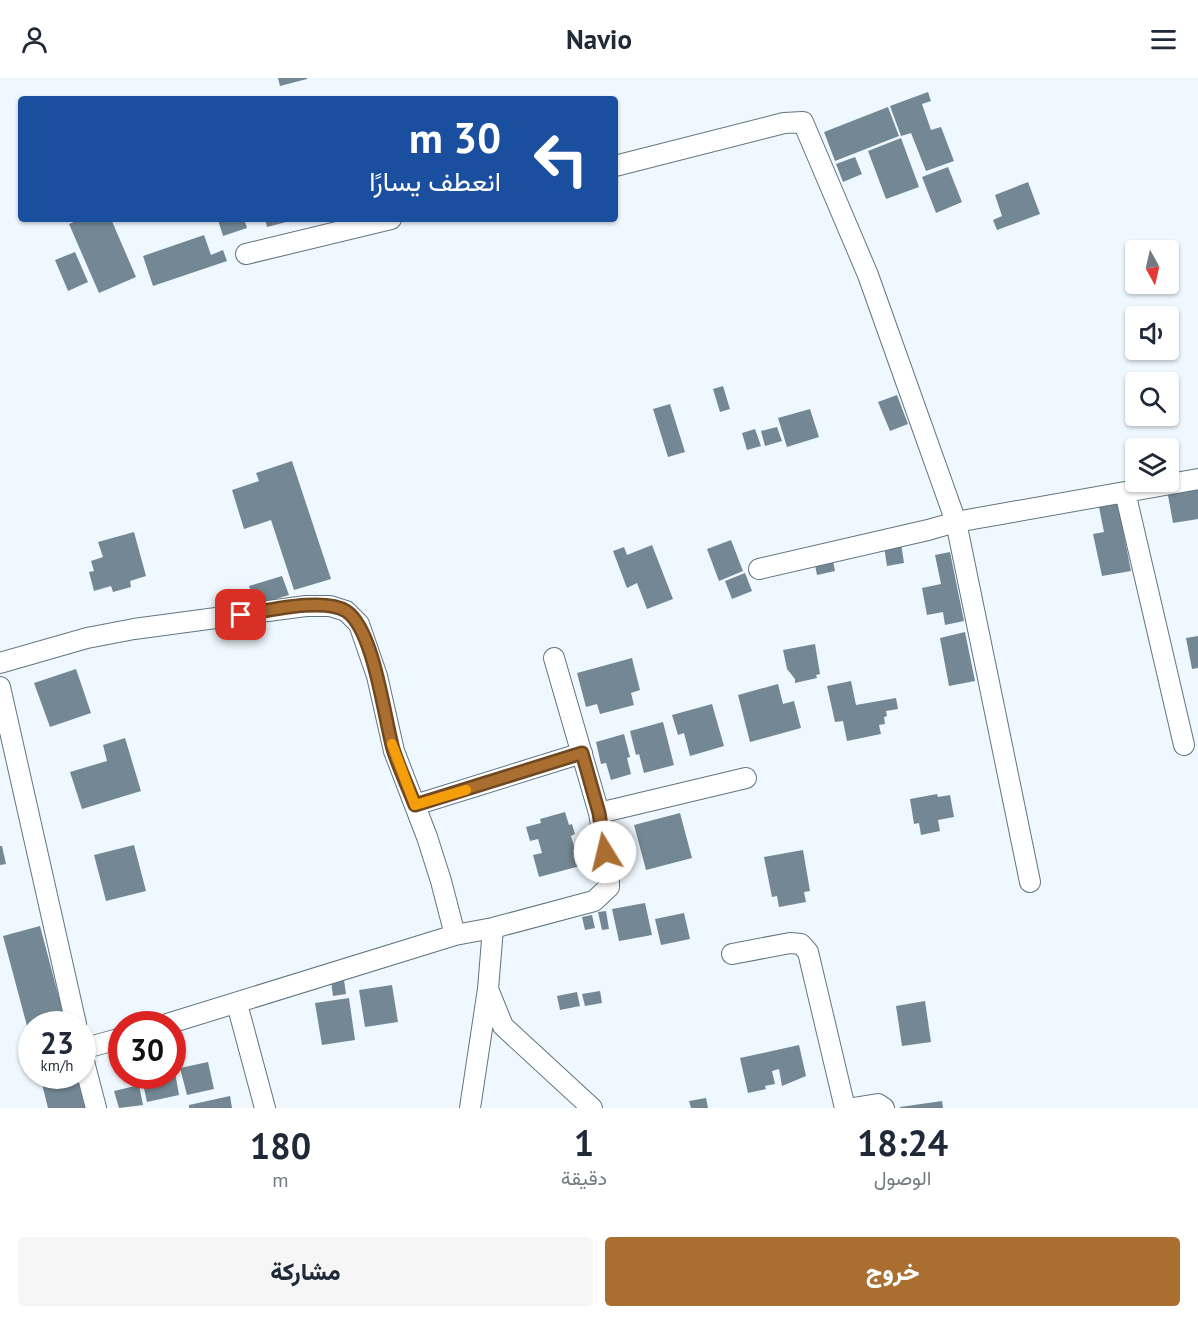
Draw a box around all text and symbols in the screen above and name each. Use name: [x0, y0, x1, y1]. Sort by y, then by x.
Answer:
text: Navio: [566, 22, 632, 56]
icon: person: [18, 23, 51, 56]
icon: menu: [1147, 23, 1180, 56]
text: 30 m: [409, 110, 501, 165]
icon: left: [522, 120, 600, 198]
text: انعطف يسارًا: [369, 164, 501, 198]
north arrow: [1125, 240, 1179, 294]
map controls: [1125, 240, 1179, 492]
button: sound: [1125, 306, 1179, 360]
button: search: [1125, 372, 1179, 426]
button: layers: [1125, 438, 1179, 492]
pin: [215, 589, 266, 640]
icon: arrive: [224, 598, 257, 631]
position arrow: [573, 820, 637, 884]
speed limit sign: 30: [108, 1011, 186, 1089]
text: 23: [40, 1023, 74, 1062]
text: km/h: [41, 1056, 73, 1075]
text: 1: [574, 1119, 594, 1166]
text: 18:24: [857, 1119, 948, 1166]
text: 180: [250, 1122, 311, 1169]
text: دقيقة: [561, 1165, 607, 1191]
text: الوصول: [874, 1165, 931, 1191]
text: m: [272, 1167, 289, 1193]
button: مشاركة: [18, 1237, 593, 1306]
button: خروج: [605, 1237, 1180, 1306]

